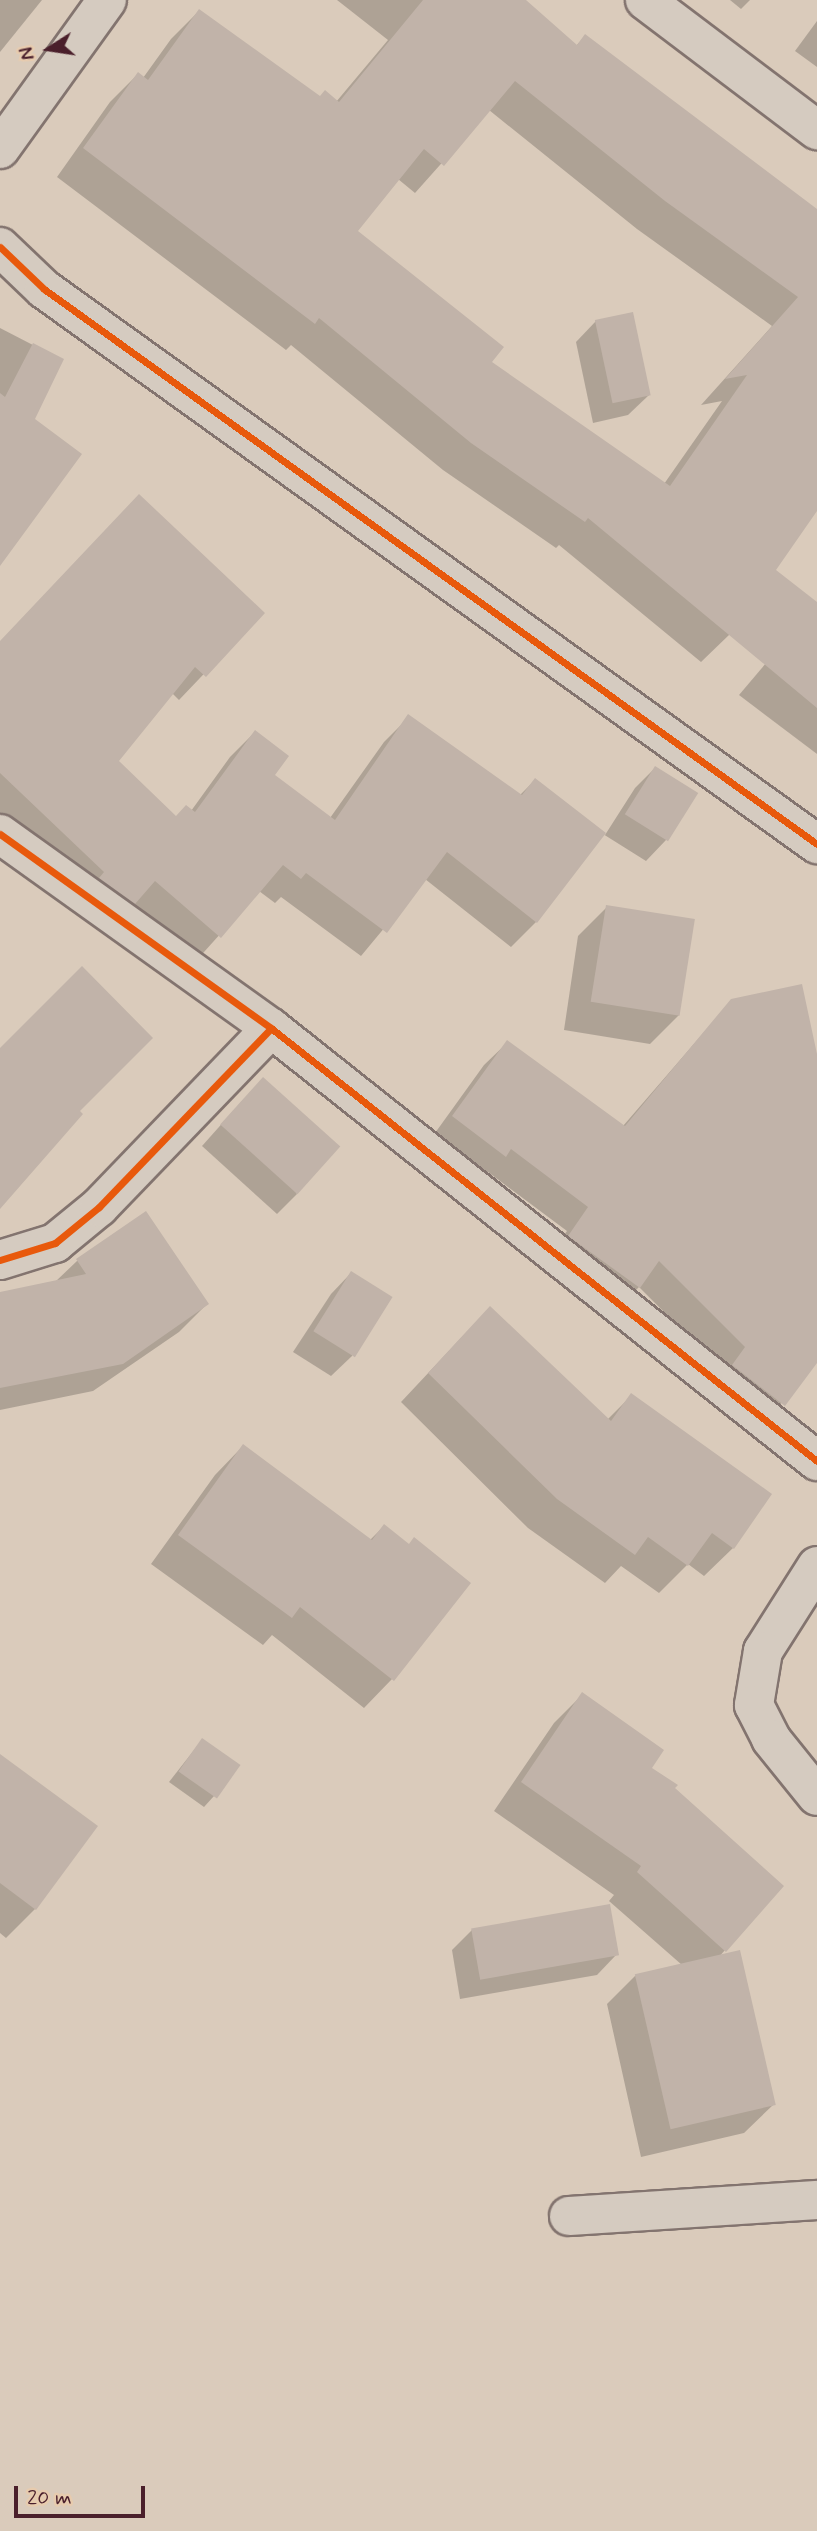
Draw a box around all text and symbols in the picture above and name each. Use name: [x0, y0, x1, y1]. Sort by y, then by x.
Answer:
north arrow: [14, 14, 84, 84]
text: N: [14, 45, 42, 62]
scale bar: [18, 2472, 149, 2516]
text: 20 m: [27, 2484, 72, 2512]

